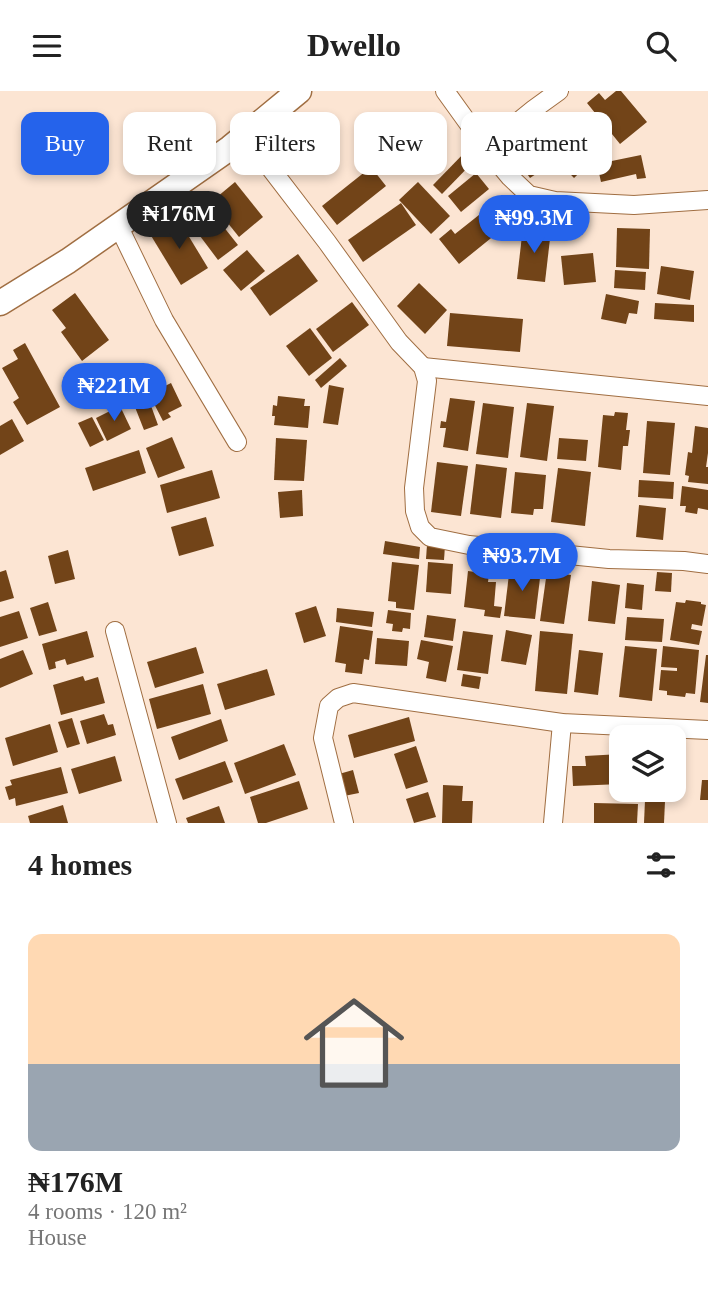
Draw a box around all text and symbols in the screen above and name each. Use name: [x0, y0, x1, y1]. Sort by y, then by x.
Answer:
icon: menu: [28, 27, 66, 65]
text: Dwello: [307, 27, 401, 63]
icon: search: [642, 27, 680, 65]
chip: Buy: [21, 112, 109, 175]
chip: Rent: [123, 112, 216, 175]
chip: Filters: [230, 112, 340, 175]
chip: New: [354, 112, 447, 175]
chip: Apartment: [461, 112, 612, 175]
pin: ₦176M: [130, 191, 228, 251]
pin: ₦99.3M: [477, 195, 591, 255]
text: ₦176M: [143, 201, 215, 226]
text: ₦99.3M: [495, 205, 573, 230]
pin: ₦221M: [65, 363, 163, 423]
text: ₦221M: [78, 373, 150, 398]
pin: ₦93.7M: [465, 533, 579, 593]
text: ₦93.7M: [483, 543, 561, 568]
map controls: [609, 725, 686, 802]
button: layers: [609, 725, 686, 802]
icon: filters: [642, 846, 680, 884]
text: 4 homes: [28, 848, 132, 881]
icon: home: [291, 980, 417, 1106]
text: ₦176M: [28, 1165, 123, 1198]
text: 4 rooms · 120 m²: [28, 1199, 187, 1224]
text: House: [28, 1225, 87, 1250]

